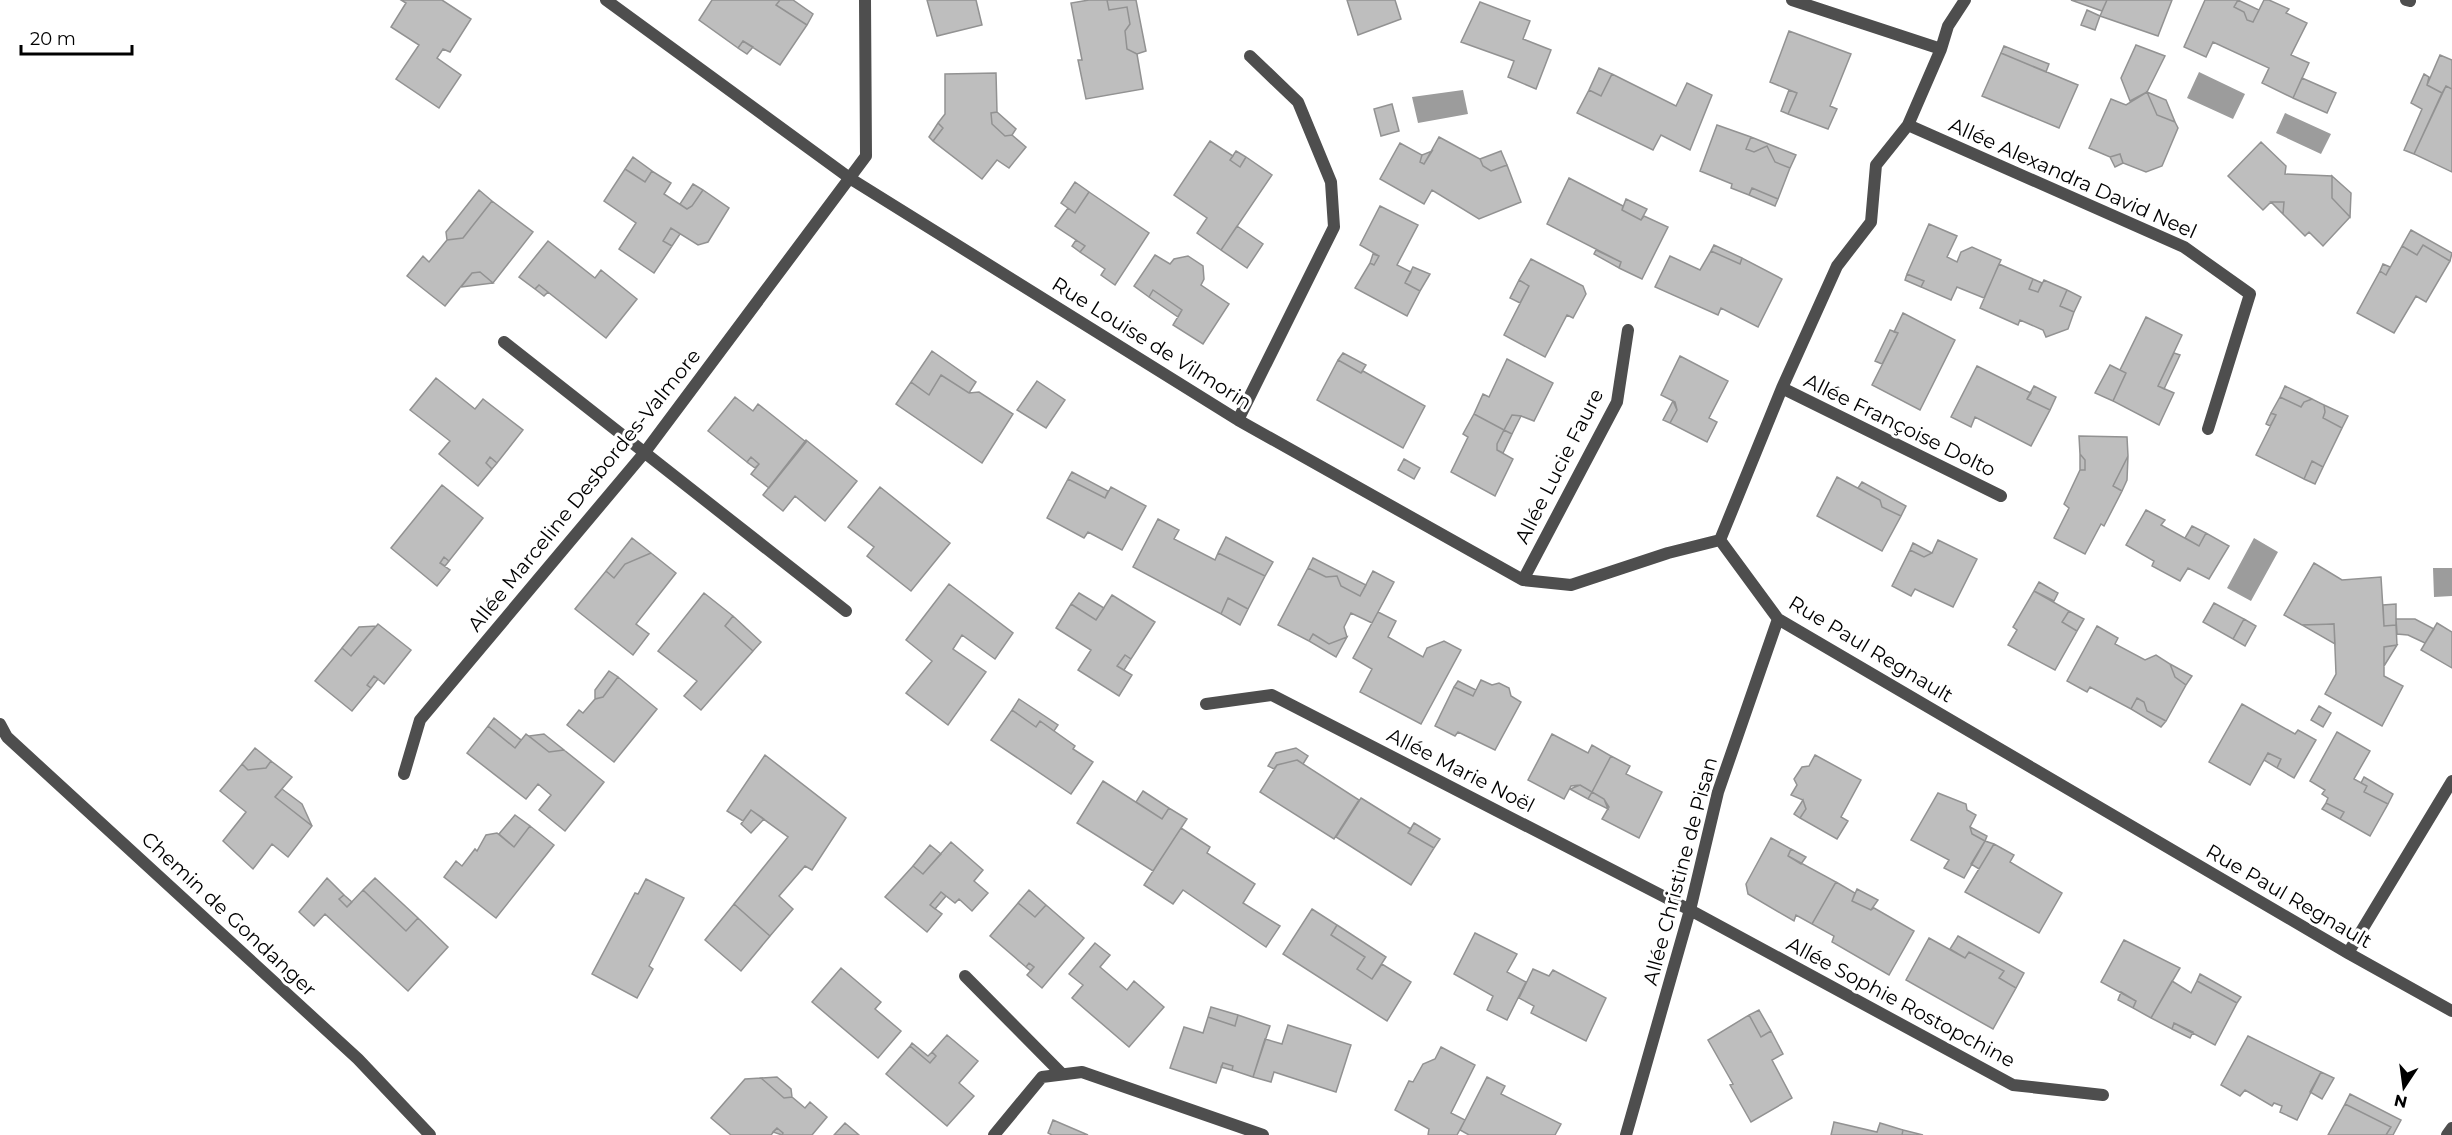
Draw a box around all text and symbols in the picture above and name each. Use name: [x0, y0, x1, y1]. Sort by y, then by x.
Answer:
scale bar: [21, 18, 132, 56]
text: 20 m: [30, 28, 76, 50]
street label: Allée Alexandra David Neel: [1945, 112, 2201, 244]
street label: Rue Louise de Vilmorin: [1048, 272, 1256, 414]
street label: Allée Marceline Desbordes-Valmore: [463, 344, 705, 636]
street label: Allée Françoise Dolto: [1800, 368, 2000, 482]
street label: Allée Lucie Faure: [1510, 385, 1608, 547]
street label: Rue Paul Regnault: [1784, 590, 1958, 708]
street label: Allée Marie Noël: [1383, 722, 1539, 818]
street label: Allée Christine de Pisan: [1638, 754, 1722, 988]
street label: Chemin de Gondanger: [137, 827, 321, 1001]
street label: Rue Paul Regnault: [2202, 839, 2376, 953]
street label: Allée Sophie Rostopchine: [1783, 931, 2019, 1073]
north arrow: [2374, 1057, 2434, 1117]
text: N: [2392, 1090, 2409, 1112]

